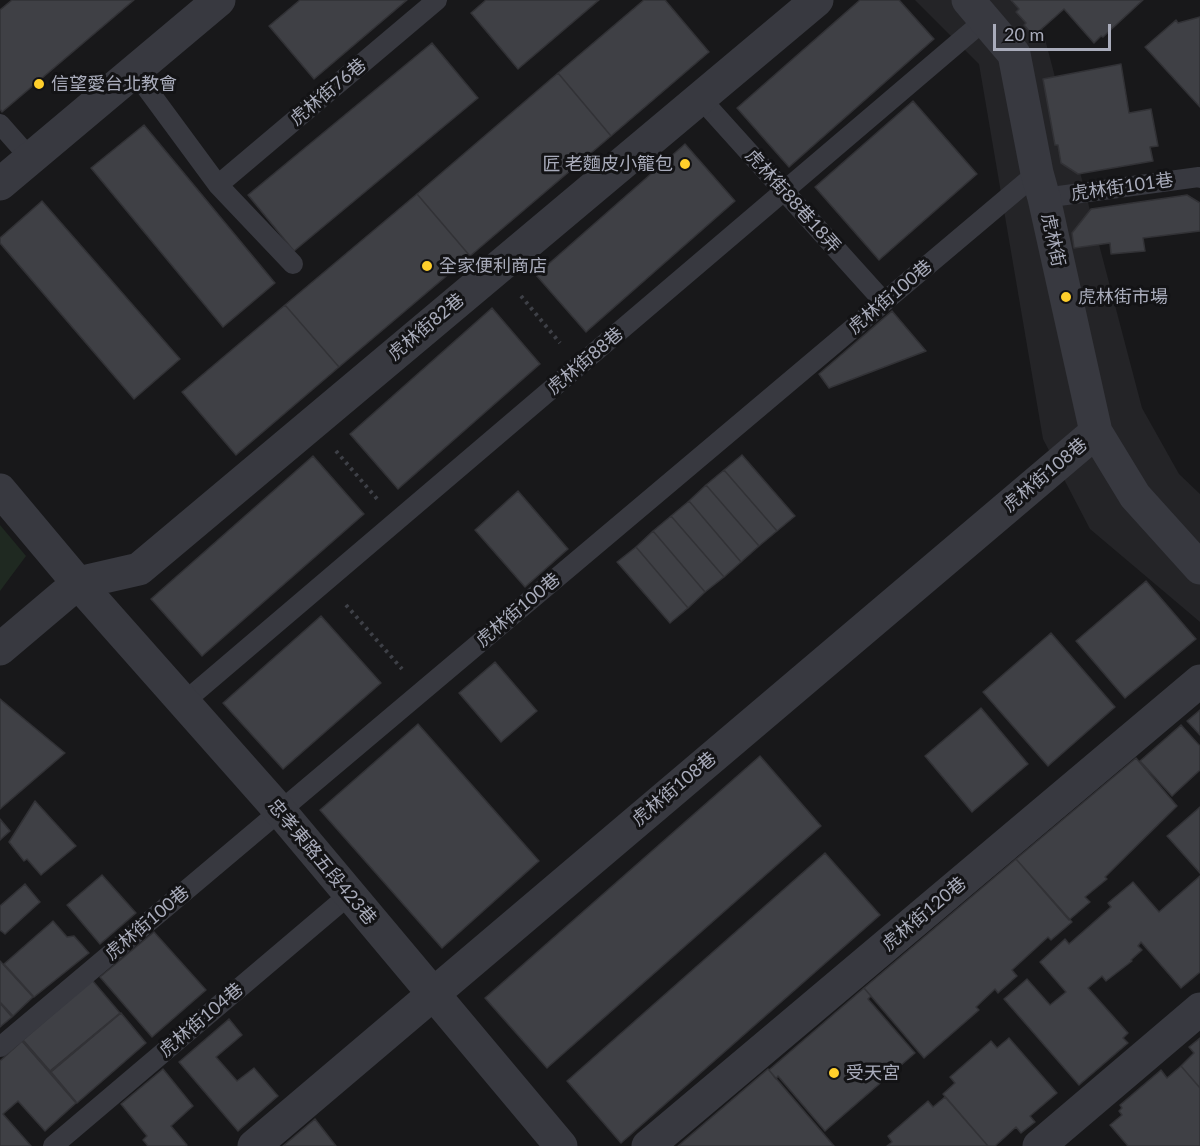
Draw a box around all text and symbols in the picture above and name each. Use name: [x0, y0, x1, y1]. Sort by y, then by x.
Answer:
scale bar: [996, 12, 1114, 50]
text: 20 m: [1004, 23, 1044, 45]
street label: 虎林街76巷: [285, 54, 371, 130]
place label: 信望愛台北教會: [51, 73, 177, 95]
marker: 信望愛台北教會: [32, 77, 46, 91]
street label: 虎林街88巷18弄: [741, 145, 845, 257]
place label: 匠 老麵皮小籠包: [542, 153, 673, 175]
marker: 匠 老麵皮小籠包: [678, 157, 692, 171]
street label: 虎林街101巷: [1069, 169, 1175, 205]
street label: 虎林街: [1037, 211, 1069, 269]
place label: 全家便利商店: [439, 255, 547, 277]
street label: 虎林街100巷: [843, 256, 937, 338]
marker: 全家便利商店: [420, 259, 434, 273]
place label: 虎林街市場: [1078, 286, 1168, 308]
street label: 虎林街82巷: [383, 289, 469, 365]
marker: 虎林街市場: [1059, 290, 1073, 304]
street label: 虎林街88巷: [542, 323, 628, 399]
street label: 虎林街108巷: [998, 434, 1092, 516]
street label: 虎林街100巷: [471, 569, 565, 651]
street label: 虎林街108巷: [627, 748, 721, 830]
street label: 忠孝東路五段423巷: [263, 795, 381, 929]
street label: 虎林街120巷: [877, 873, 971, 955]
street label: 虎林街100巷: [100, 882, 194, 964]
street label: 虎林街104巷: [154, 979, 248, 1061]
place label: 受天宮: [846, 1062, 900, 1084]
marker: 受天宮: [827, 1066, 841, 1080]

